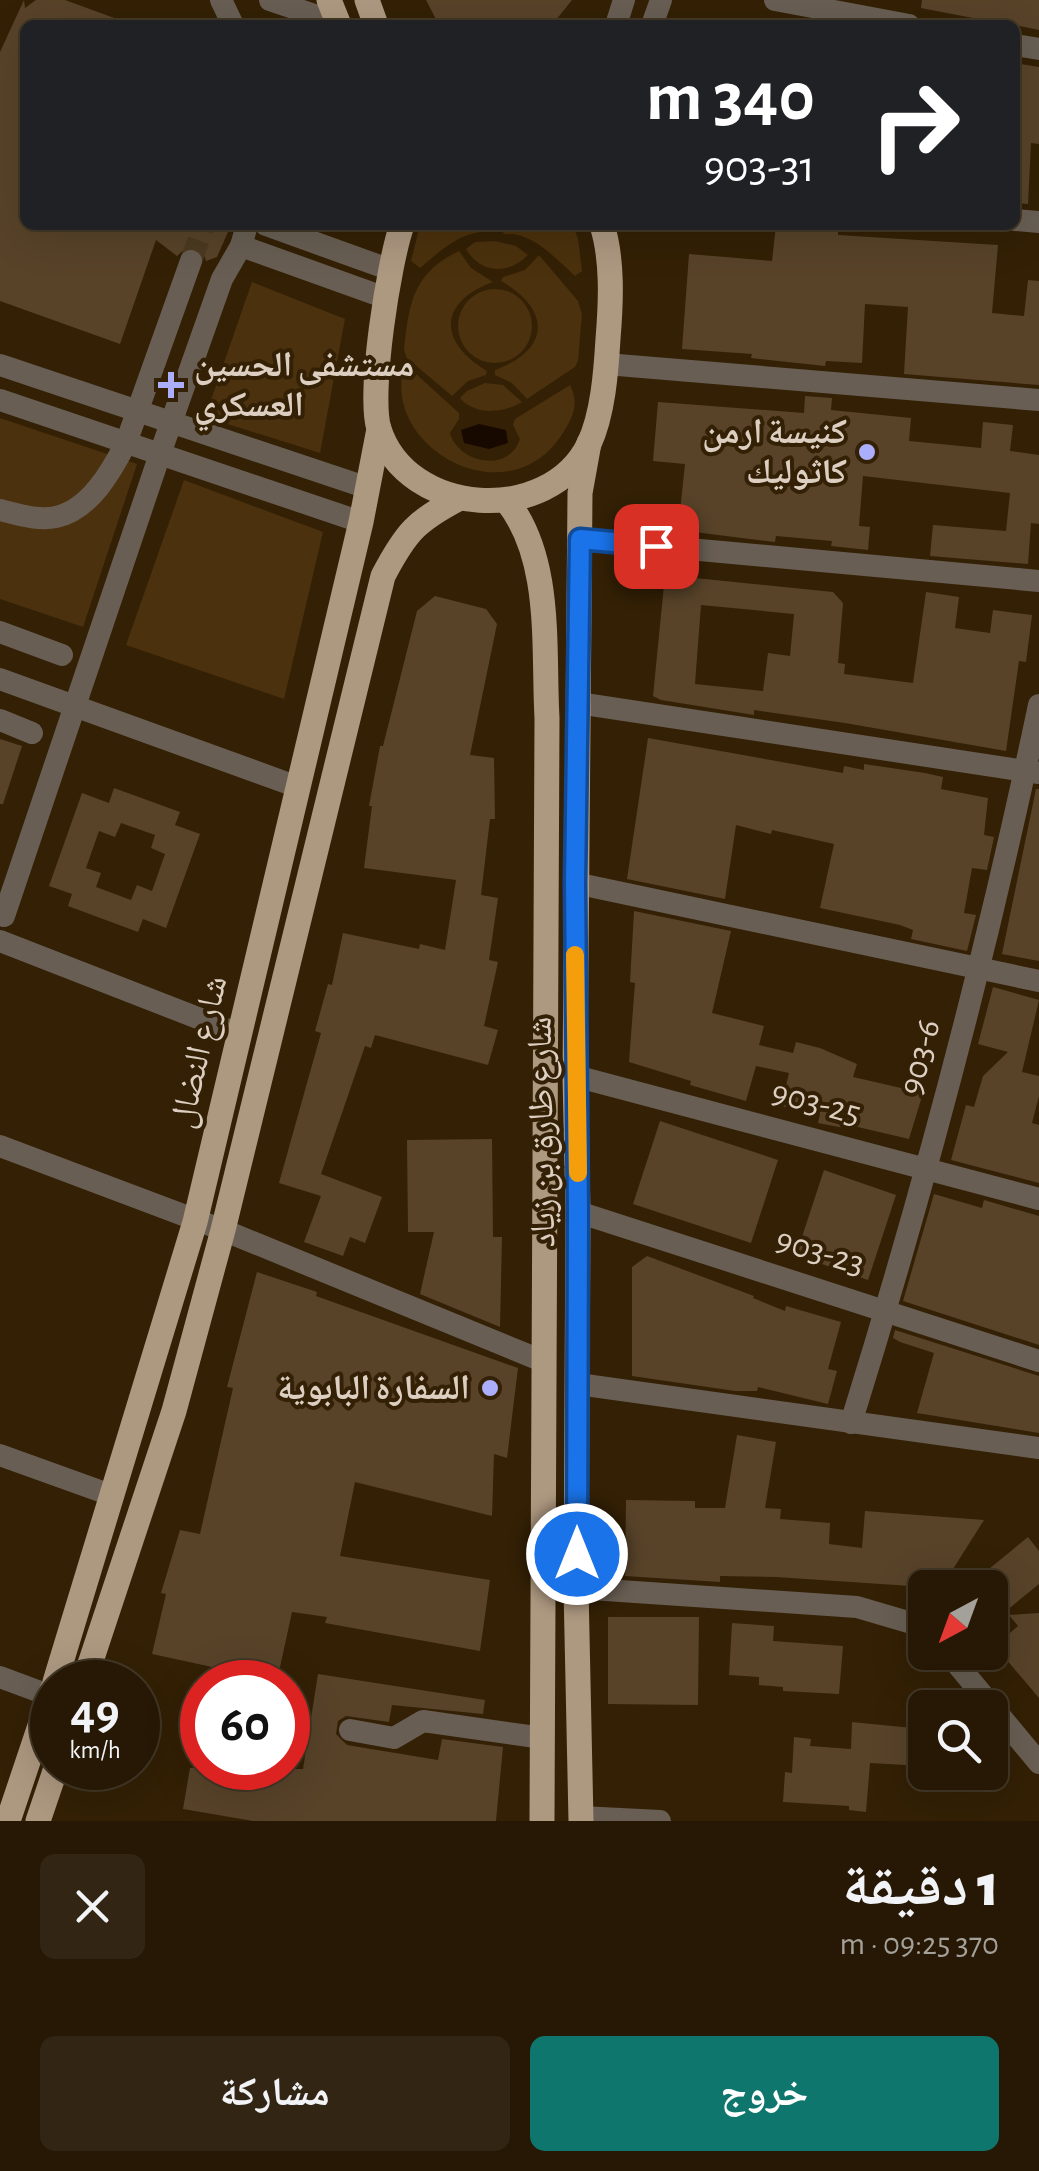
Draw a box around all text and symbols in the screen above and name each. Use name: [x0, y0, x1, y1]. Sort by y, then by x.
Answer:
icon: right: [850, 60, 980, 190]
text: 340 m: [646, 63, 815, 133]
text: 903-31: [704, 145, 815, 190]
place label: مستشفى الحسين العسكري: [194, 348, 414, 431]
marker: مستشفى الحسين العسكري: [158, 372, 184, 398]
place label: كنيسة ارمن كاثوليك: [702, 415, 847, 490]
marker: كنيسة ارمن كاثوليك: [856, 441, 878, 463]
pin: [614, 504, 699, 589]
icon: arrive: [629, 519, 684, 574]
street label: شارع النضال: [164, 972, 236, 1132]
street label: شارع طارق بن زياد: [522, 1016, 565, 1248]
street label: 903-6: [893, 1016, 947, 1098]
street label: 903-25: [768, 1074, 864, 1132]
street label: 903-23: [772, 1222, 868, 1282]
place label: السفارة البابوية: [277, 1371, 470, 1407]
marker: السفارة البابوية: [479, 1377, 501, 1399]
position arrow: [525, 1502, 629, 1606]
north arrow: [908, 1570, 1008, 1670]
map controls: [908, 1570, 1008, 1790]
speed limit sign: 60: [180, 1660, 310, 1790]
text: 49: [70, 1688, 120, 1738]
button: search: [908, 1690, 1008, 1790]
text: km/h: [69, 1738, 121, 1763]
button: close: [40, 1854, 145, 1959]
text: 1 دقيقة: [842, 1857, 999, 1917]
text: 370 m · 09:25: [840, 1928, 999, 1960]
button: مشاركة: [40, 2036, 510, 2151]
button: خروج: [530, 2036, 999, 2151]

